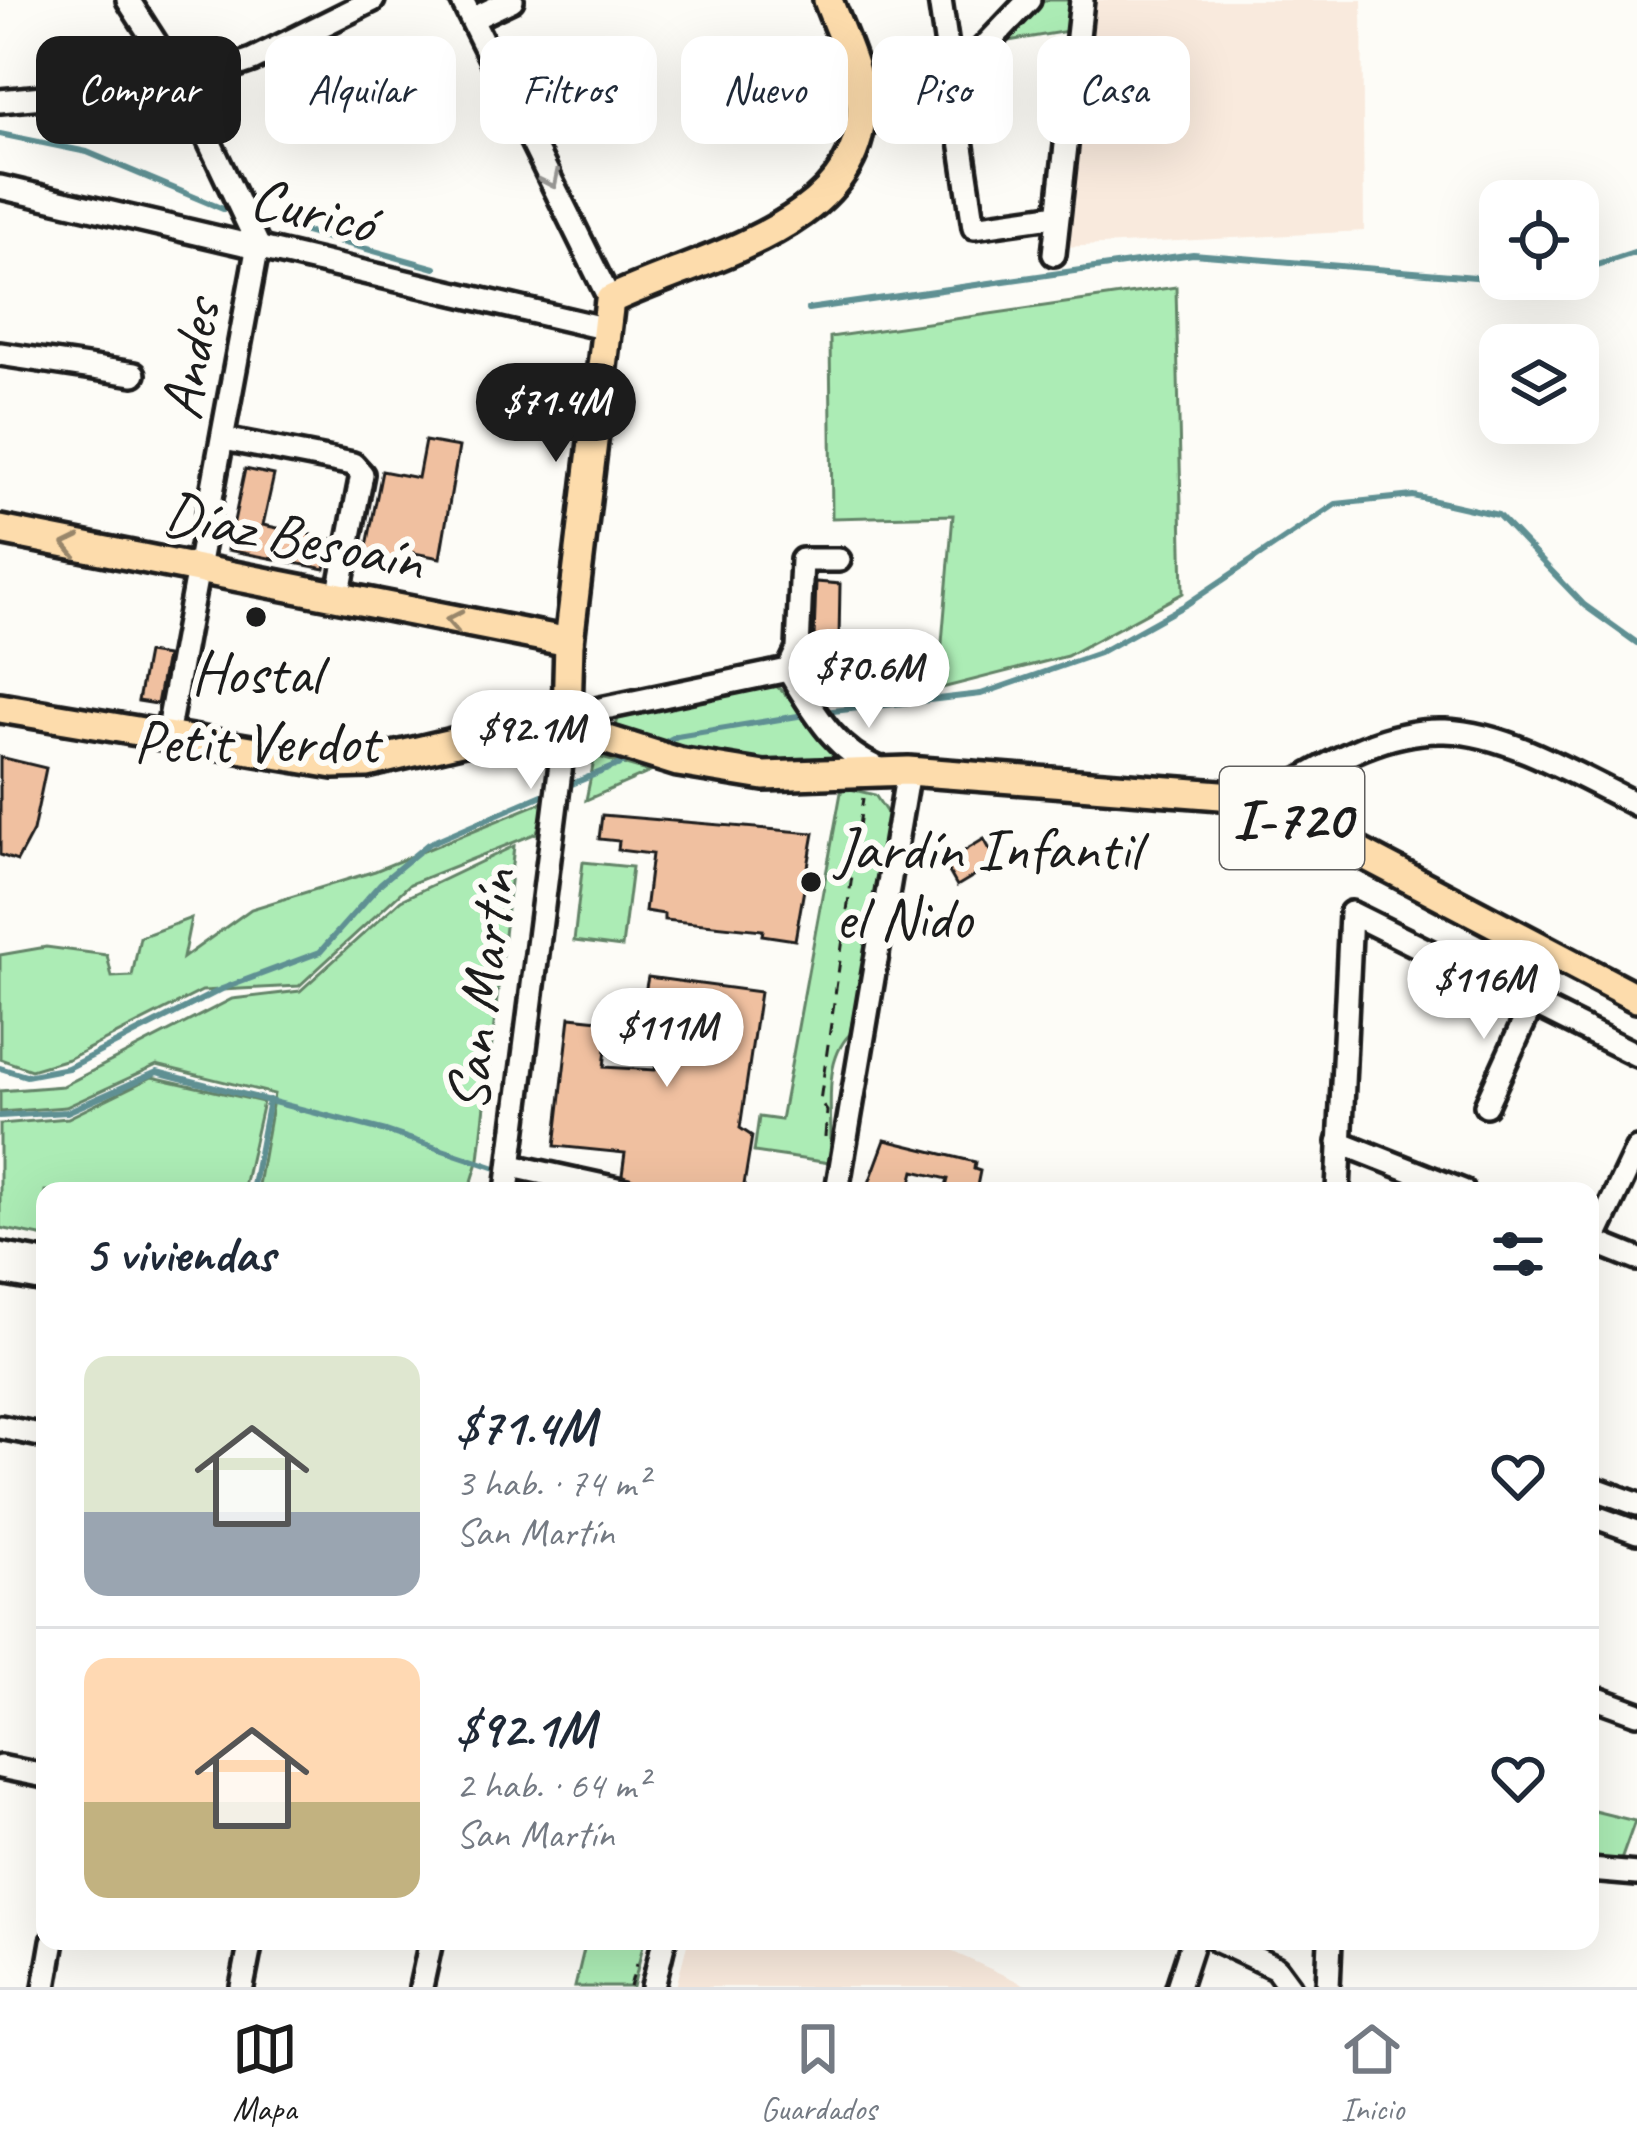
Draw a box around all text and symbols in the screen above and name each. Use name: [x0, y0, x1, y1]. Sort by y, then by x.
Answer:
chip: Comprar: [36, 36, 241, 144]
chip: Alquilar: [265, 36, 456, 144]
chip: Filtros: [480, 36, 657, 144]
chip: Nuevo: [681, 36, 848, 144]
chip: Piso: [872, 36, 1013, 144]
chip: Casa: [1037, 36, 1190, 144]
street label: Curicó: [243, 159, 390, 263]
one-way arrow: [537, 168, 561, 189]
map controls: [1479, 180, 1599, 444]
button: locate: [1479, 180, 1599, 300]
street label: Andes: [142, 289, 239, 425]
button: layers: [1479, 324, 1599, 444]
pin: $71.4M: [458, 363, 654, 465]
text: $71.4M: [503, 377, 609, 426]
street label: Díaz Besoaín: [158, 474, 432, 599]
one-way arrow: [62, 533, 82, 559]
marker: Hostal Petit Verdot: [243, 604, 269, 630]
one-way arrow: [444, 609, 464, 634]
pin: $70.6M: [771, 629, 967, 731]
place label: Hostal Petit Verdot: [134, 635, 384, 780]
text: $70.6M: [815, 643, 923, 692]
pin: $92.1M: [433, 690, 629, 792]
text: $92.1M: [478, 704, 584, 753]
road number: I-720: [1220, 767, 1364, 869]
place label: Jardín Infantil el Nido: [832, 811, 1150, 956]
street label: San Martín: [428, 863, 534, 1115]
marker: Jardín Infantil el Nido: [798, 869, 824, 895]
pin: $116M: [1400, 940, 1568, 1042]
text: $116M: [1434, 954, 1534, 1003]
pin: $111M: [583, 988, 751, 1090]
text: $111M: [618, 1002, 716, 1051]
icon: filters: [1485, 1221, 1551, 1287]
text: 5 viviendas: [84, 1222, 274, 1286]
text: $71.4M: [456, 1395, 595, 1459]
icon: home: [180, 1404, 324, 1548]
icon: heart: [1485, 1443, 1551, 1509]
text: 3 hab. · 74 m²: [456, 1459, 648, 1508]
text: San Martín: [456, 1508, 614, 1557]
text: $92.1M: [456, 1697, 594, 1761]
icon: home: [180, 1706, 324, 1850]
icon: heart: [1485, 1745, 1551, 1811]
text: 2 hab. · 64 m²: [456, 1761, 648, 1810]
text: San Martín: [456, 1810, 614, 1859]
tab: Mapa: [232, 2016, 298, 2130]
tab: Guardados: [761, 2016, 876, 2130]
tab: Inicio: [1339, 2016, 1405, 2130]

